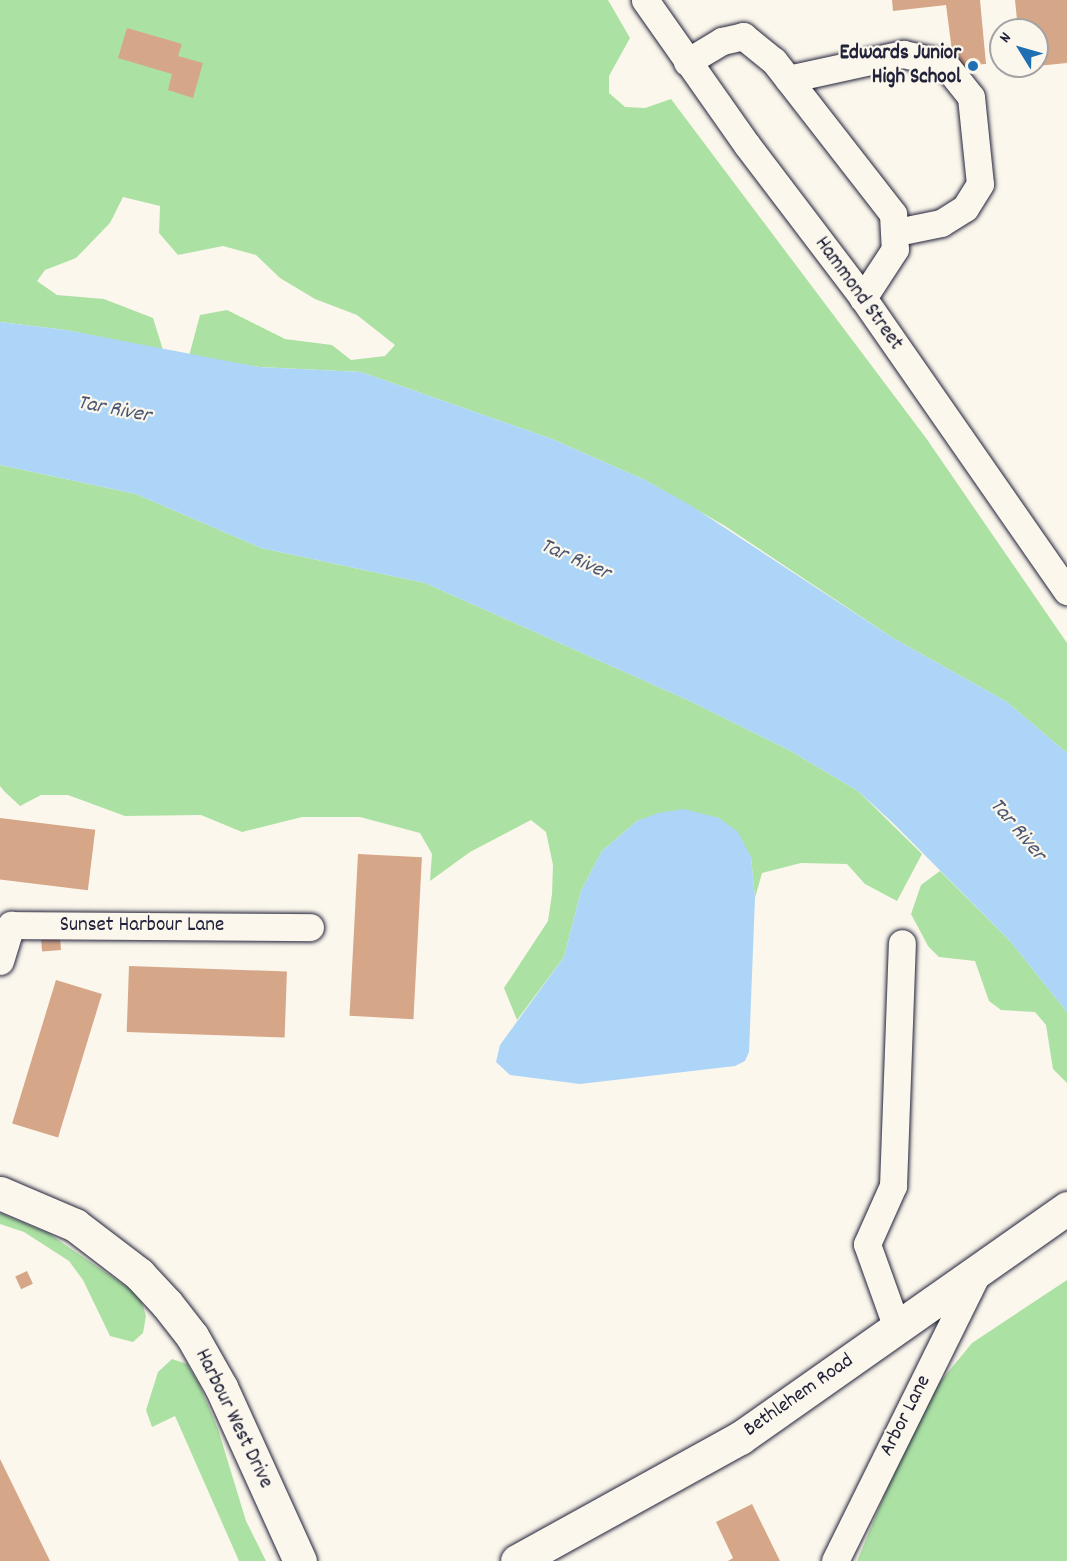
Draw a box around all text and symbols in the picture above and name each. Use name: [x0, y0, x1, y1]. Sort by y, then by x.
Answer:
north arrow: [989, 18, 1049, 78]
text: N: [994, 28, 1017, 48]
place label: Edwards Junior High School: [840, 41, 961, 91]
marker: Edwards Junior High School: [966, 59, 980, 73]
street label: Hammond Street: [808, 232, 908, 356]
water label: Tar River: [75, 390, 153, 430]
water label: Tar River: [536, 533, 614, 587]
water label: Tar River: [983, 793, 1051, 867]
street label: Sunset Harbour Lane: [60, 913, 224, 939]
street label: Harbour West Drive: [188, 1345, 278, 1493]
street label: Bethlehem Road: [739, 1349, 859, 1443]
street label: Arbor Lane: [875, 1371, 937, 1461]

